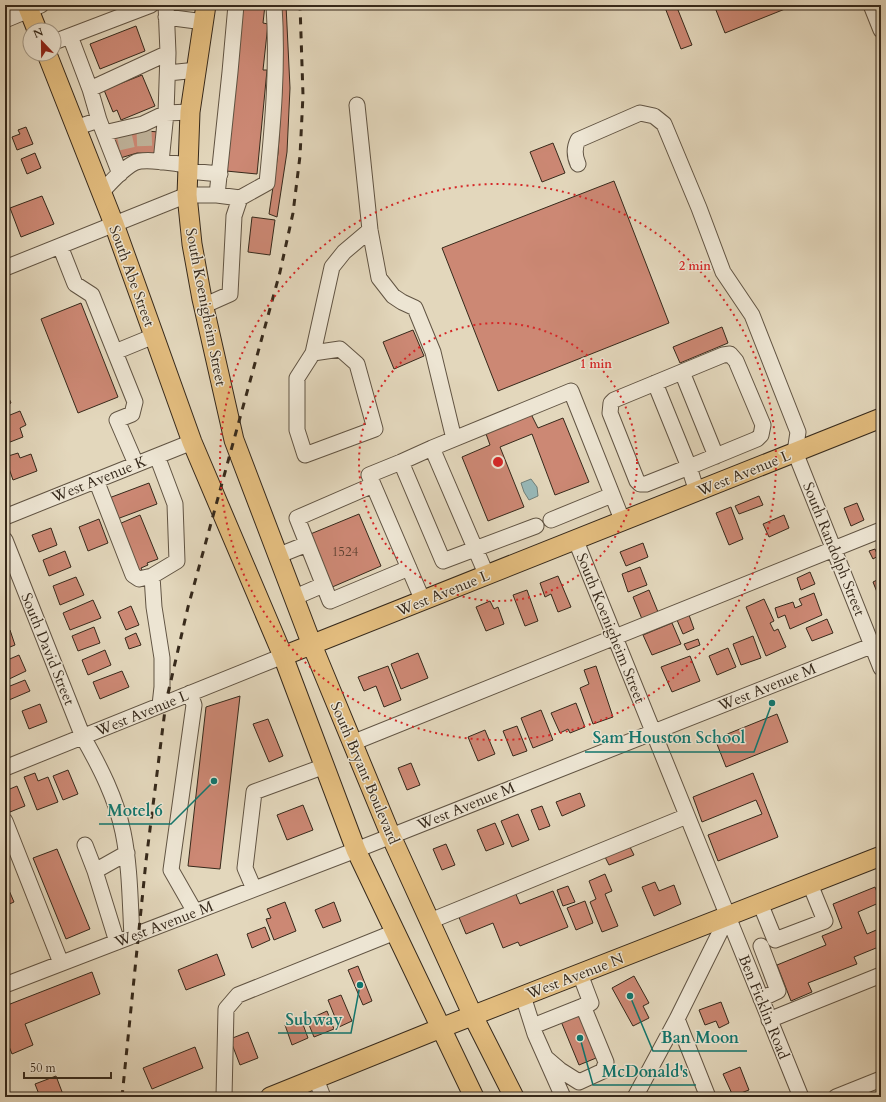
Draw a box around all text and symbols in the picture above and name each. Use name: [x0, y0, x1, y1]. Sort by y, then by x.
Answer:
north arrow: [22, 22, 62, 62]
text: N: [31, 24, 46, 42]
street label: South Abe Street: [104, 223, 160, 330]
street label: South Koenigheim Street: [181, 226, 231, 388]
text: 2 min: [679, 258, 711, 274]
text: 1 min: [580, 356, 612, 372]
street label: West Avenue L: [693, 445, 794, 501]
street label: West Avenue K: [48, 450, 150, 508]
centre of rings: [491, 455, 505, 469]
street label: South Randolph Street: [798, 479, 870, 619]
house number: 1524: [332, 543, 359, 561]
street label: South Koenigheim Street: [572, 550, 650, 706]
street label: West Avenue L: [392, 565, 493, 621]
street label: South David Street: [16, 590, 80, 708]
street label: West Avenue M: [714, 658, 819, 716]
street label: West Avenue L: [91, 685, 192, 741]
street label: South Bryant Boulevard: [326, 699, 404, 847]
callout: Sam Houston School: [585, 724, 754, 752]
text: Sam Houston School: [593, 727, 746, 749]
street label: West Avenue M: [413, 777, 518, 835]
callout: Motel 6: [99, 796, 171, 824]
text: Motel 6: [107, 800, 163, 822]
street label: West Avenue M: [111, 896, 216, 952]
street label: West Avenue N: [523, 948, 627, 1004]
street label: Ben Ficklin Road: [734, 952, 794, 1062]
callout: Subway: [278, 1005, 351, 1033]
text: Subway: [285, 1009, 343, 1031]
callout: Ban Moon: [653, 1023, 747, 1051]
text: Ban Moon: [661, 1027, 740, 1049]
scale bar: [24, 1054, 111, 1080]
callout: McDonald's: [593, 1057, 696, 1085]
text: 50 m: [30, 1060, 57, 1076]
text: McDonald's: [602, 1061, 688, 1083]

